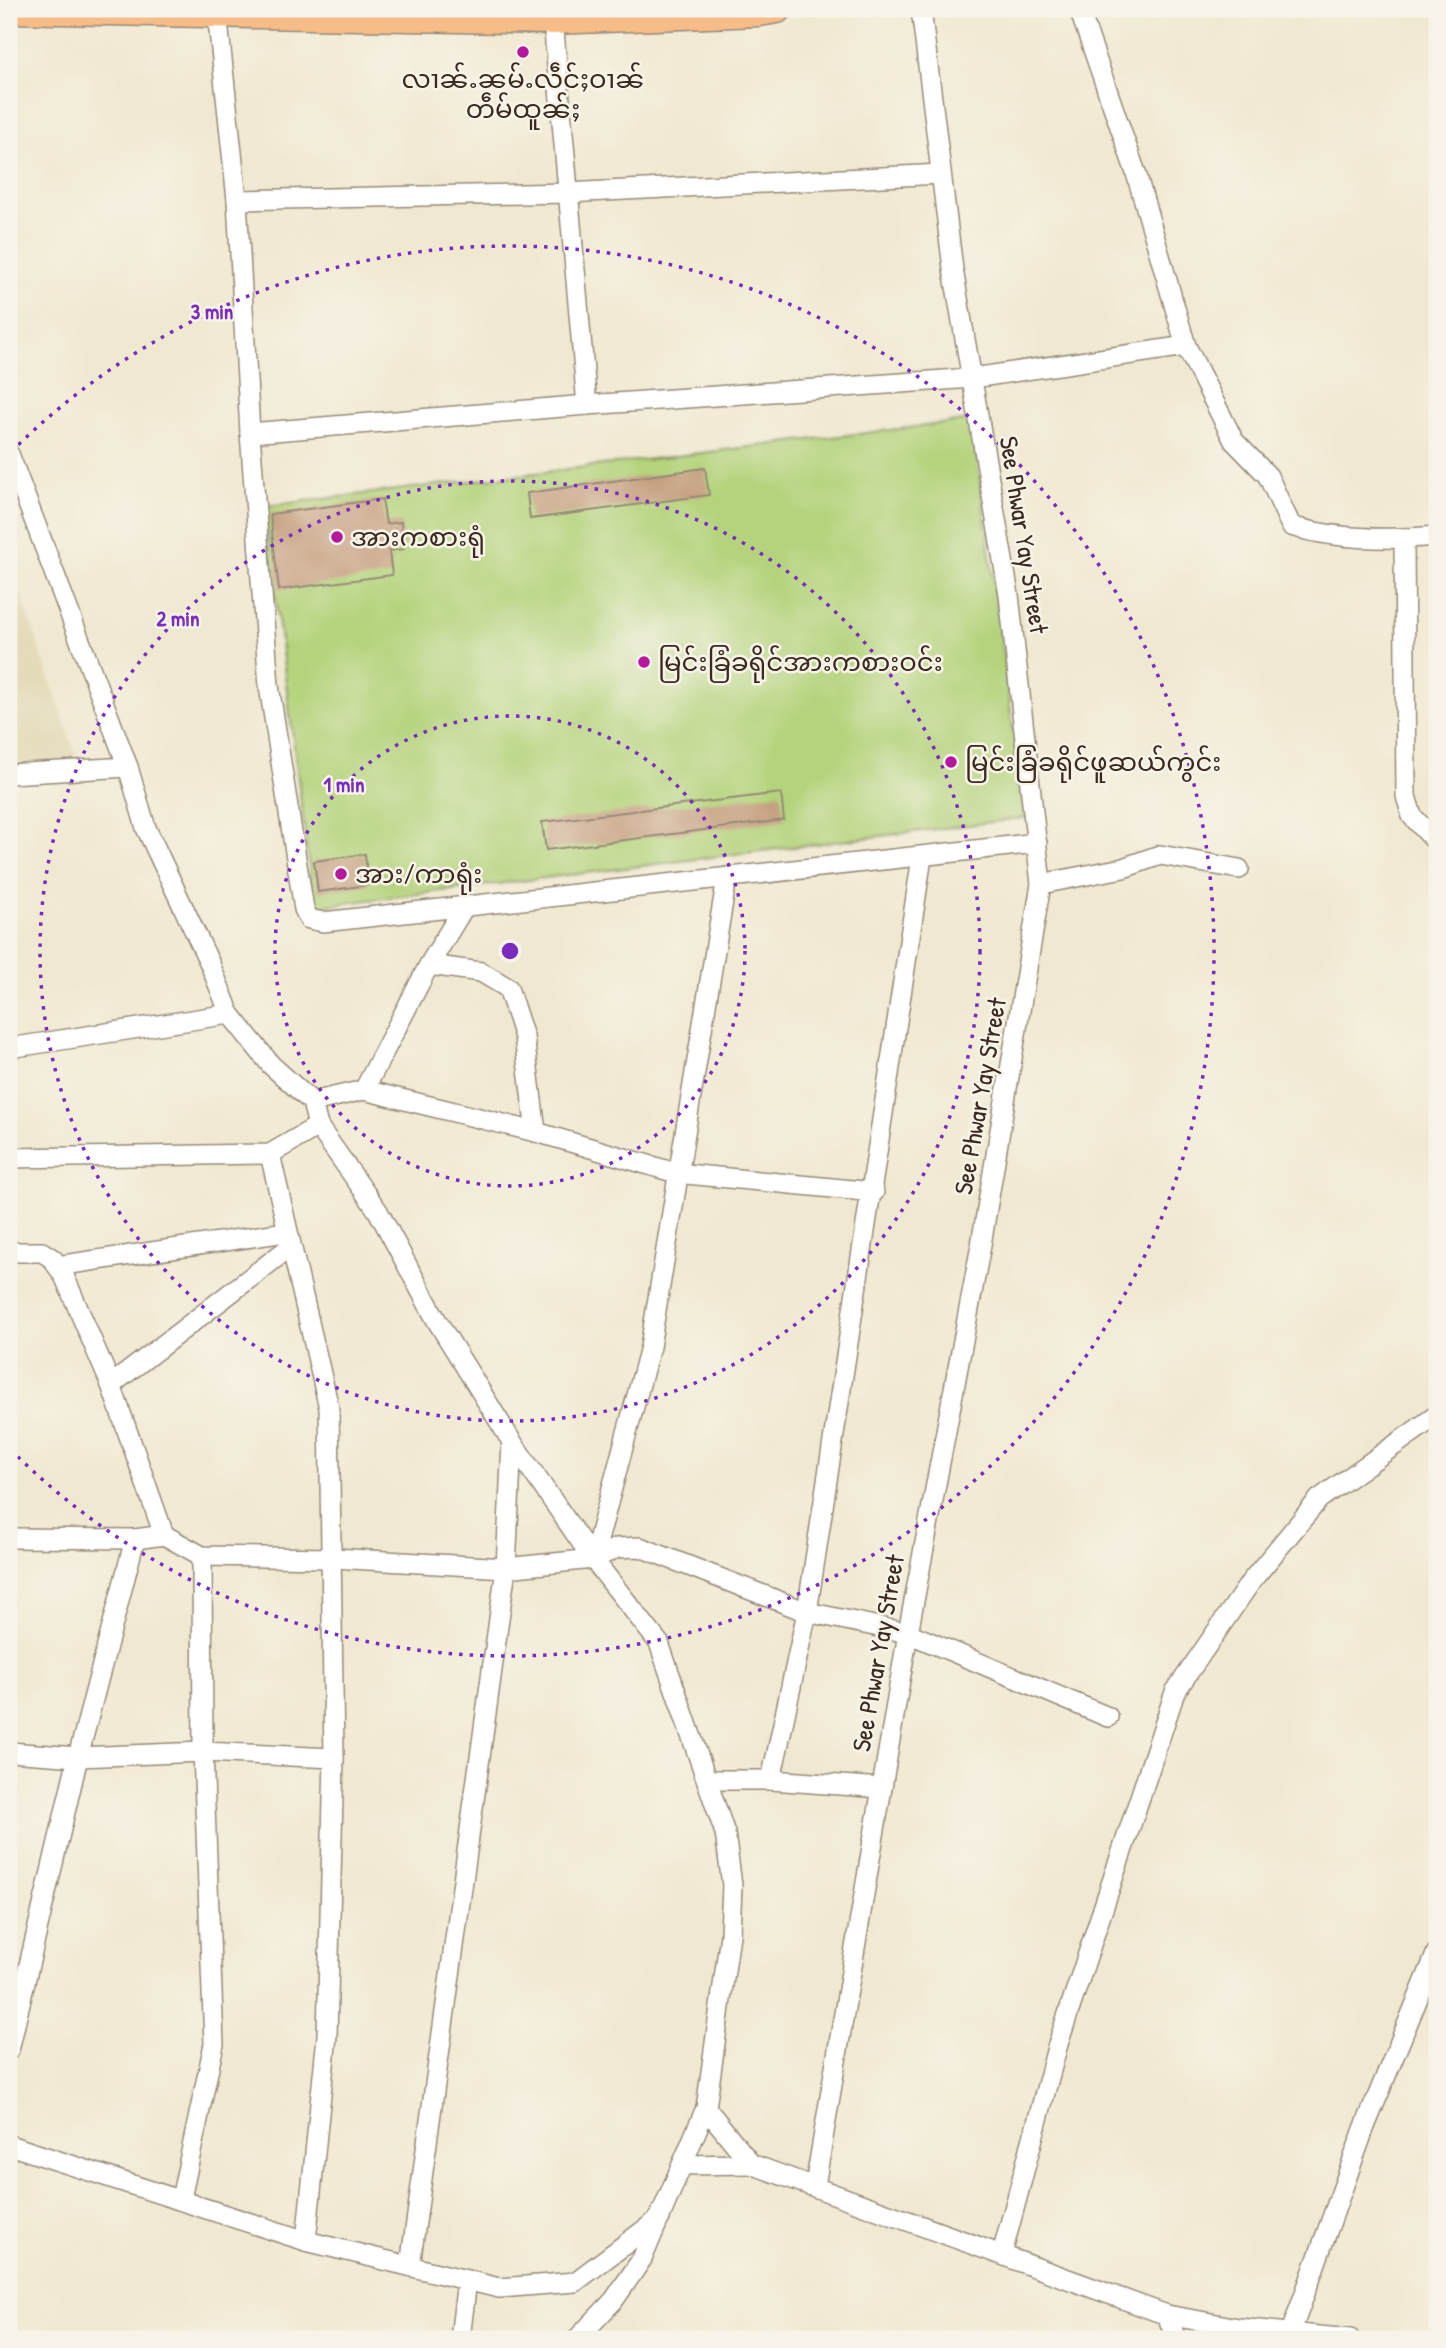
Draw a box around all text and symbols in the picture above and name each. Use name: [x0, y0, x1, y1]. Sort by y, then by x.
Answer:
marker: လၢၼ်ႉၼမ်ႉလဵင်ႈဝၢၼ် တဵမ်ထူၼ်ႈ: [515, 44, 531, 60]
place label: လၢၼ်ႉၼမ်ႉလဵင်ႈဝၢၼ် တဵမ်ထူၼ်ႈ: [401, 61, 645, 130]
text: 3 min: [191, 297, 233, 326]
street label: See Phwar Yay Street: [992, 434, 1058, 637]
place label: အားကစားရုံ: [351, 519, 485, 558]
marker: အားကစားရုံ: [329, 529, 345, 545]
text: 2 min: [156, 604, 200, 633]
place label: မြင်းခြံခရိုင်အားကစားဝင်း: [658, 644, 943, 683]
marker: မြင်းခြံခရိုင်အားကစားဝင်း: [636, 654, 652, 670]
place label: မြင်းခြံခရိုင်ဖူဆယ်ကွင်း: [965, 744, 1221, 783]
marker: မြင်းခြံခရိုင်ဖူဆယ်ကွင်း: [943, 754, 959, 770]
text: 1 min: [324, 770, 364, 799]
place label: အား/ကာရုံး: [355, 856, 482, 895]
marker: အား/ကာရုံး: [333, 866, 349, 882]
centre of rings: [498, 939, 522, 963]
street label: See Phwar Yay Street: [945, 994, 1014, 1197]
street label: See Phwar Yay Street: [843, 1551, 912, 1754]

